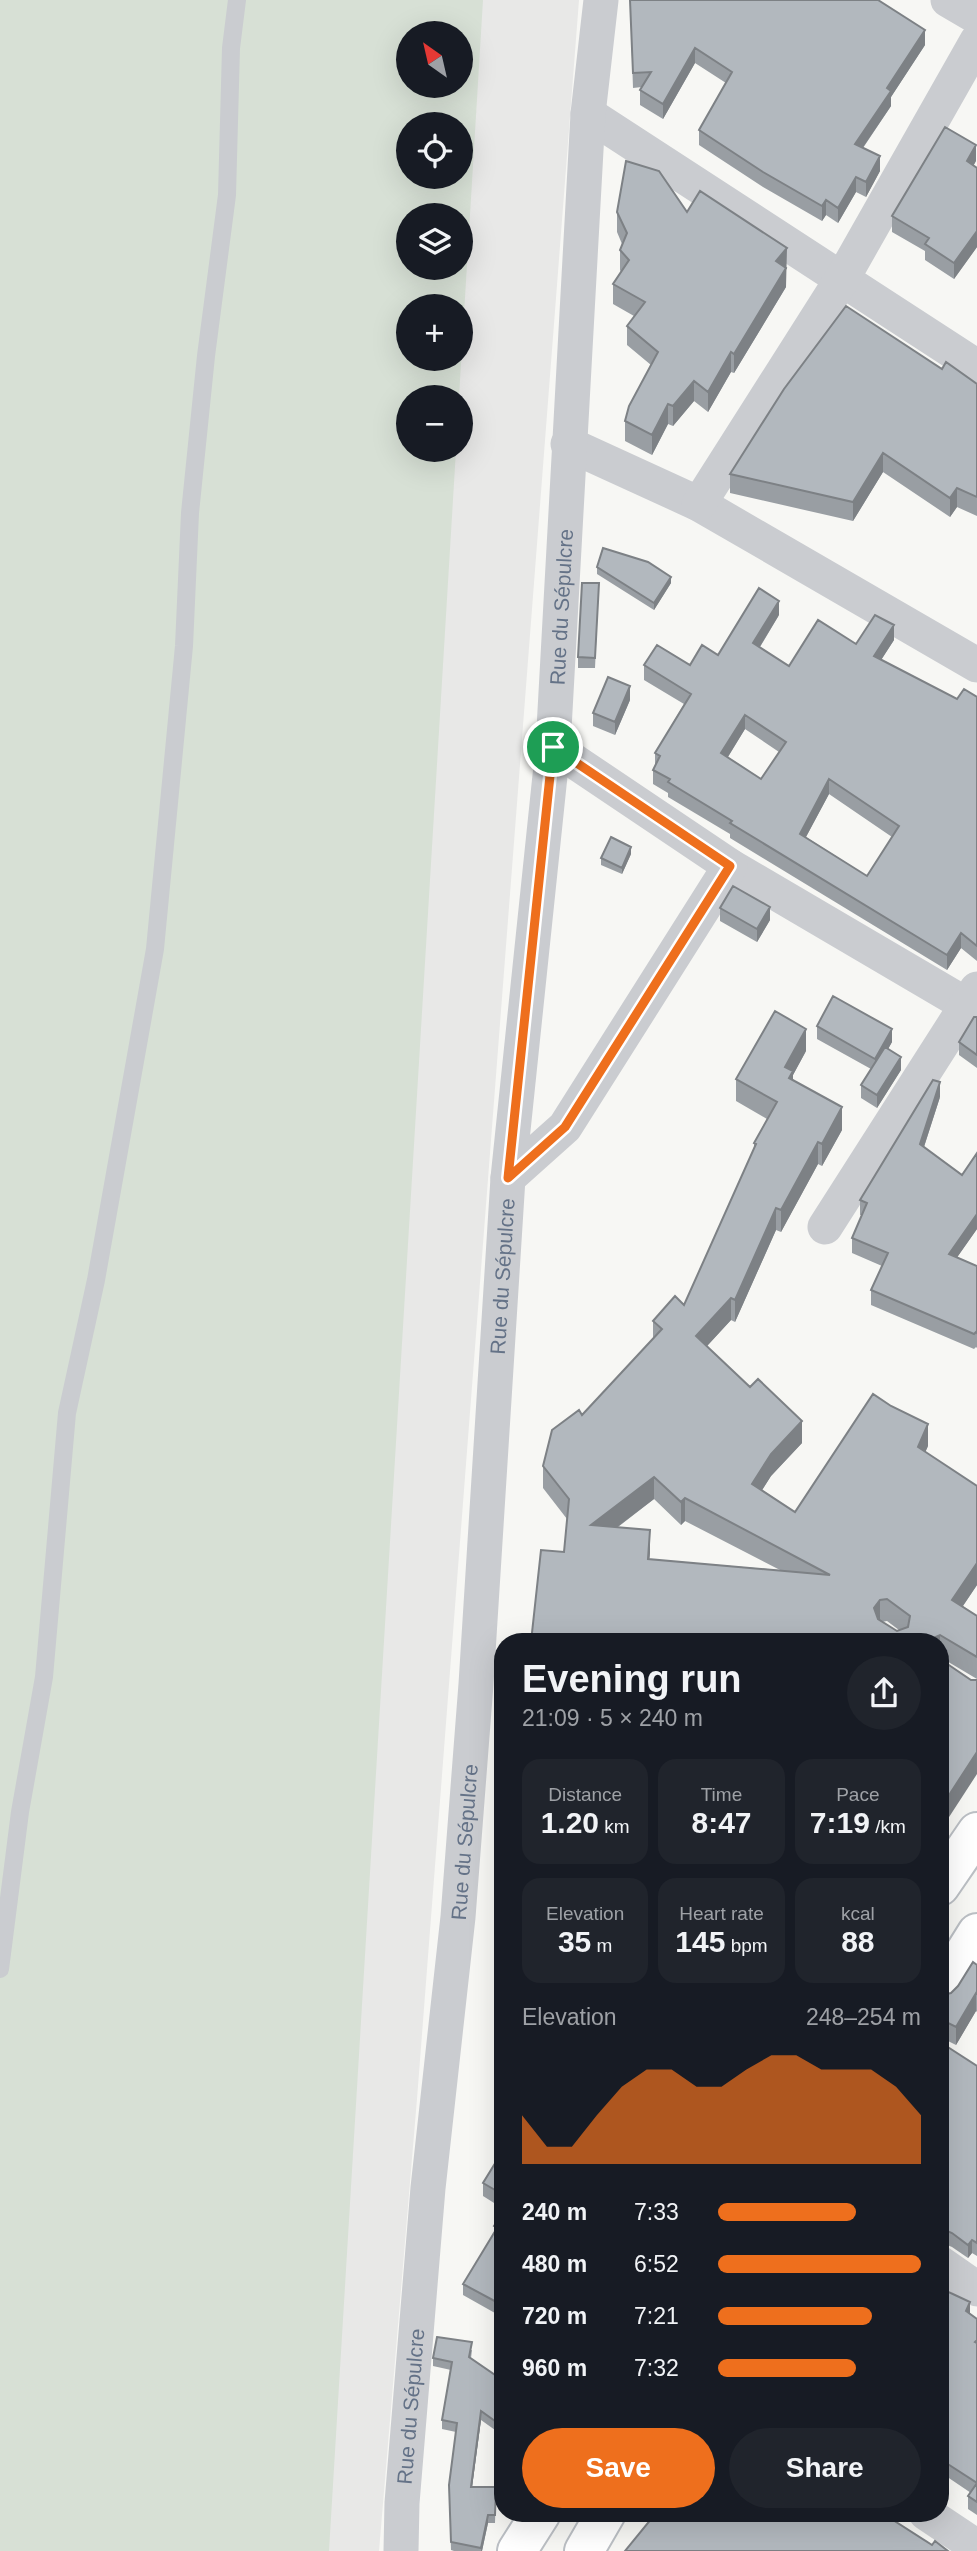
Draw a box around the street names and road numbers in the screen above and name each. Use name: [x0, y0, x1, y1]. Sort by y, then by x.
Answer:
street label: Rue du Sépulcre: [545, 528, 577, 686]
street label: Rue du Sépulcre: [485, 1197, 518, 1355]
street label: Rue du Sépulcre: [446, 1763, 481, 1921]
street label: Rue du Sépulcre: [392, 2327, 428, 2485]

